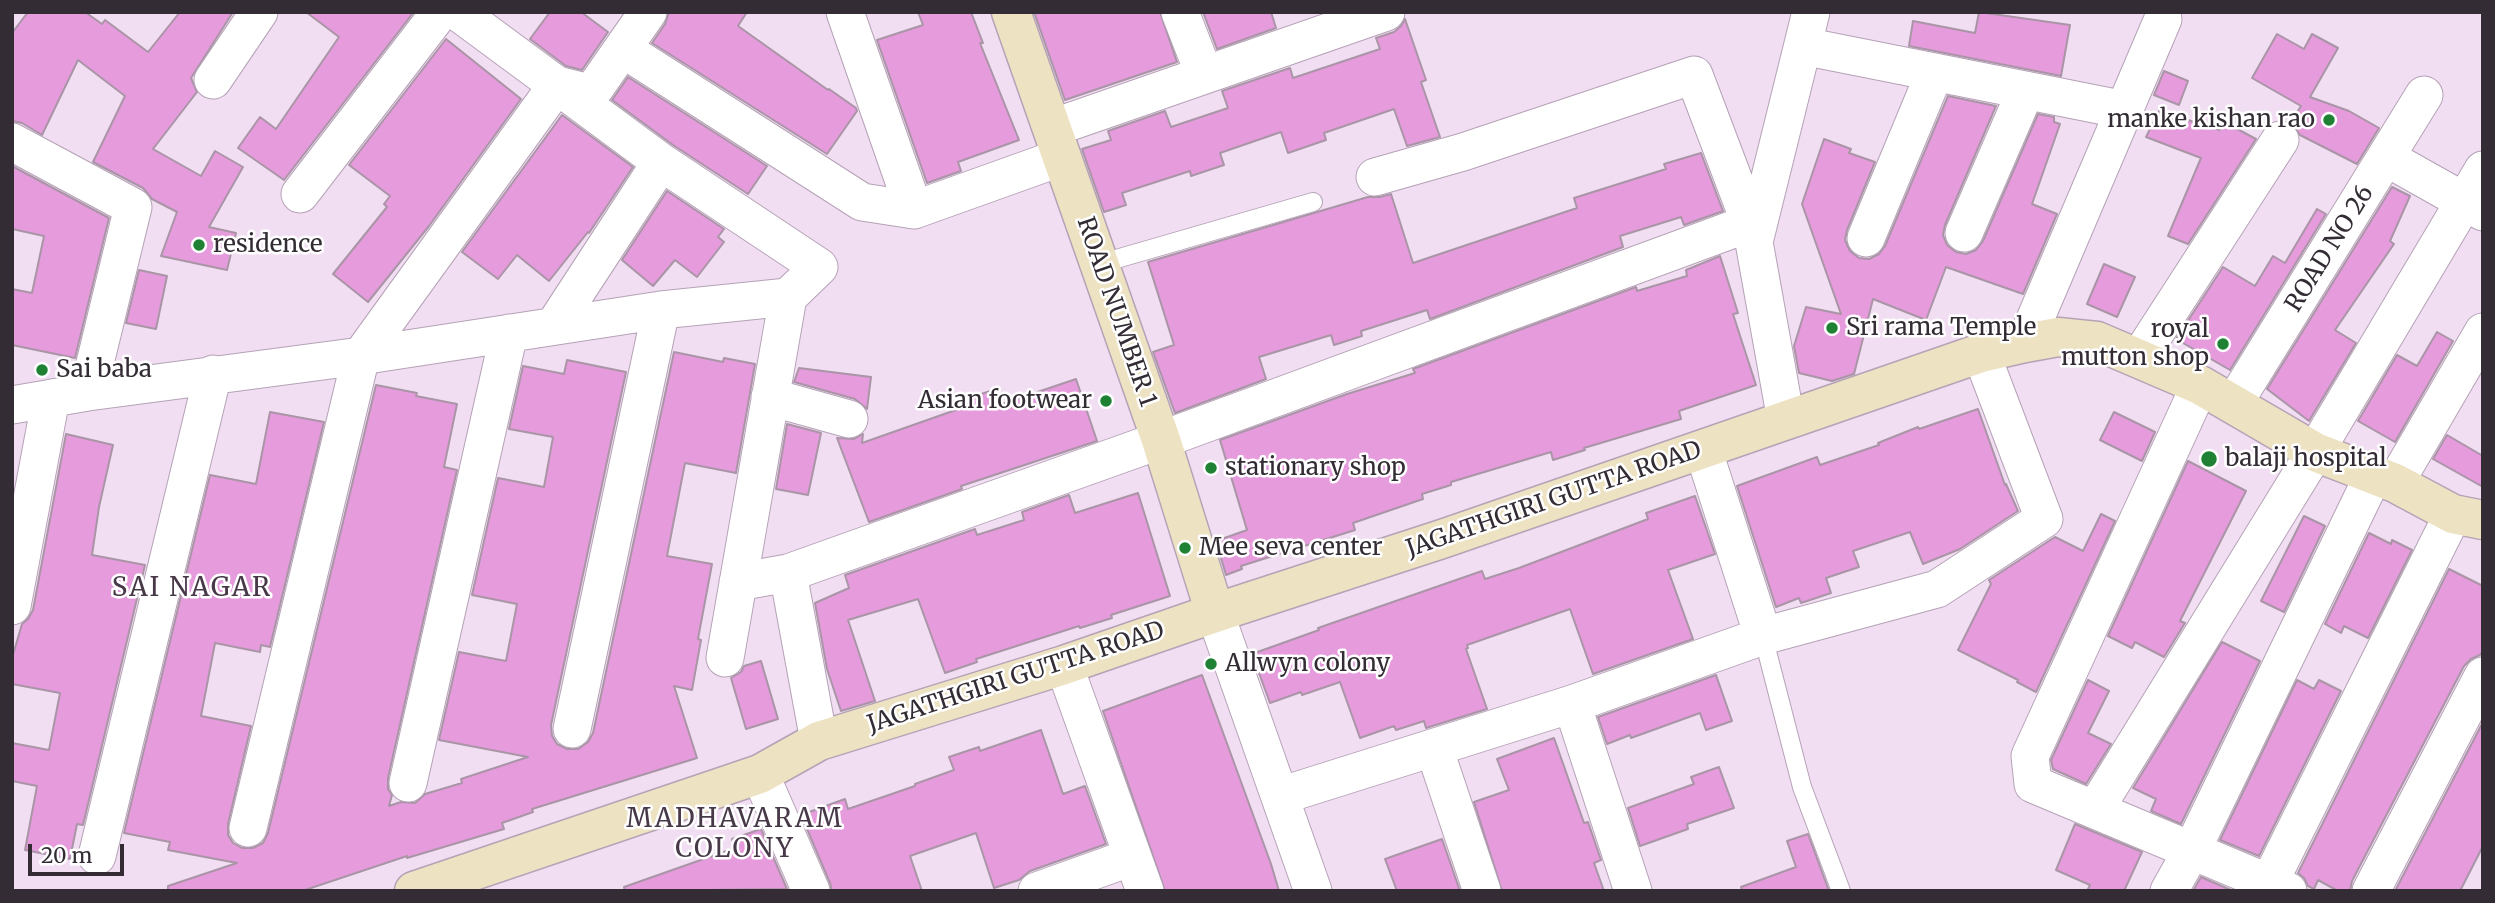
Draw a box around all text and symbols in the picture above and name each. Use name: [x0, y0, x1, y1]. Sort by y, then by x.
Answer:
place label: manke kishan rao: [2107, 106, 2315, 134]
marker: manke kishan rao: [2321, 112, 2337, 128]
street label: ROAD NO 26: [2280, 181, 2380, 317]
street label: ROAD NUMBER 1: [1070, 213, 1162, 411]
place label: residence: [213, 231, 323, 259]
marker: residence: [191, 237, 207, 253]
place label: Sri rama Temple: [1846, 314, 2036, 342]
place label: royal mutton shop: [2061, 316, 2209, 372]
marker: Sri rama Temple: [1824, 320, 1840, 336]
marker: royal mutton shop: [2215, 336, 2231, 352]
place label: Sai baba: [56, 356, 152, 384]
marker: Sai baba: [34, 362, 50, 378]
place label: Asian footwear: [918, 387, 1092, 415]
marker: Asian footwear: [1098, 393, 1114, 409]
street label: JAGATHGIRI GUTTA ROAD: [1403, 436, 1705, 564]
place label: balaji hospital: [2225, 445, 2387, 473]
marker: balaji hospital: [2199, 449, 2219, 469]
place label: stationary shop: [1225, 454, 1406, 482]
marker: stationary shop: [1203, 460, 1219, 476]
place label: Mee seva center: [1199, 534, 1383, 562]
marker: Mee seva center: [1177, 540, 1193, 556]
district label: SAI NAGAR: [113, 573, 271, 605]
street label: JAGATHGIRI GUTTA ROAD: [864, 616, 1168, 740]
place label: Allwyn colony: [1225, 650, 1390, 678]
marker: Allwyn colony: [1203, 656, 1219, 672]
district label: MADHAVARAM COLONY: [627, 804, 843, 866]
scale bar: [32, 830, 128, 874]
text: 20 m: [41, 842, 92, 869]

